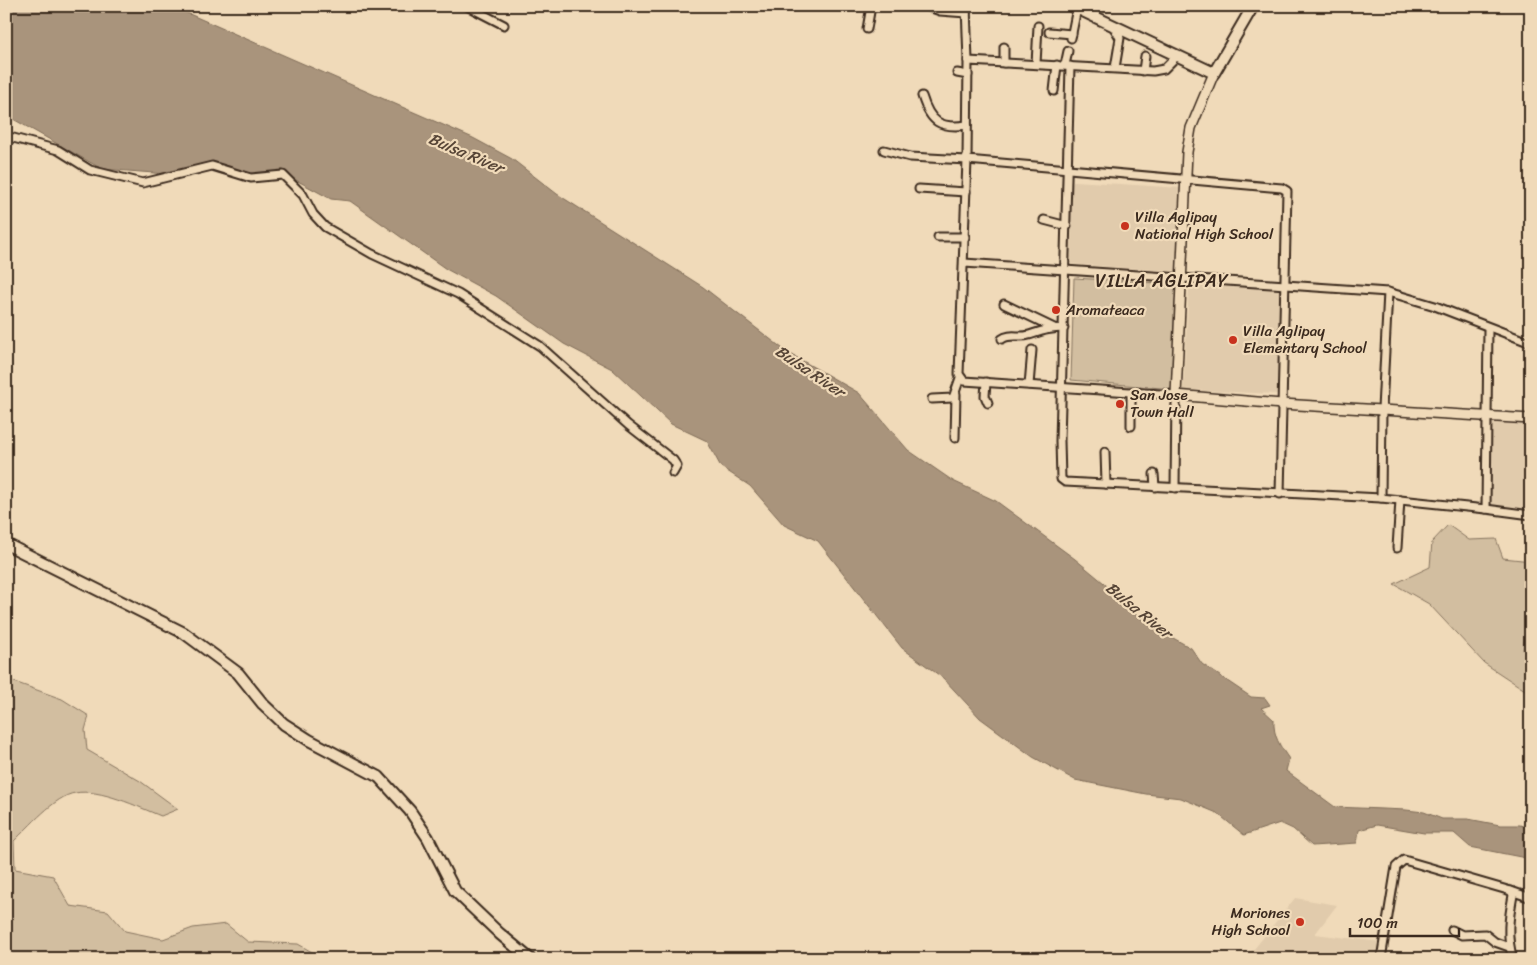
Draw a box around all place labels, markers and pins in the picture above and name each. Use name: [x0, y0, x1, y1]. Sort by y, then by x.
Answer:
place label: Villa Aglipay National High School: [1135, 204, 1274, 247]
marker: Villa Aglipay National High School: [1119, 220, 1131, 232]
place label: Aromateaca: [1065, 297, 1145, 323]
marker: Aromateaca: [1050, 304, 1062, 316]
place label: Villa Aglipay Elementary School: [1243, 318, 1368, 361]
marker: Villa Aglipay Elementary School: [1227, 334, 1239, 346]
place label: San Jose Town Hall: [1130, 382, 1194, 425]
marker: San Jose Town Hall: [1114, 398, 1126, 410]
place label: Moriones High School: [1212, 900, 1291, 943]
marker: Moriones High School: [1294, 916, 1306, 928]

